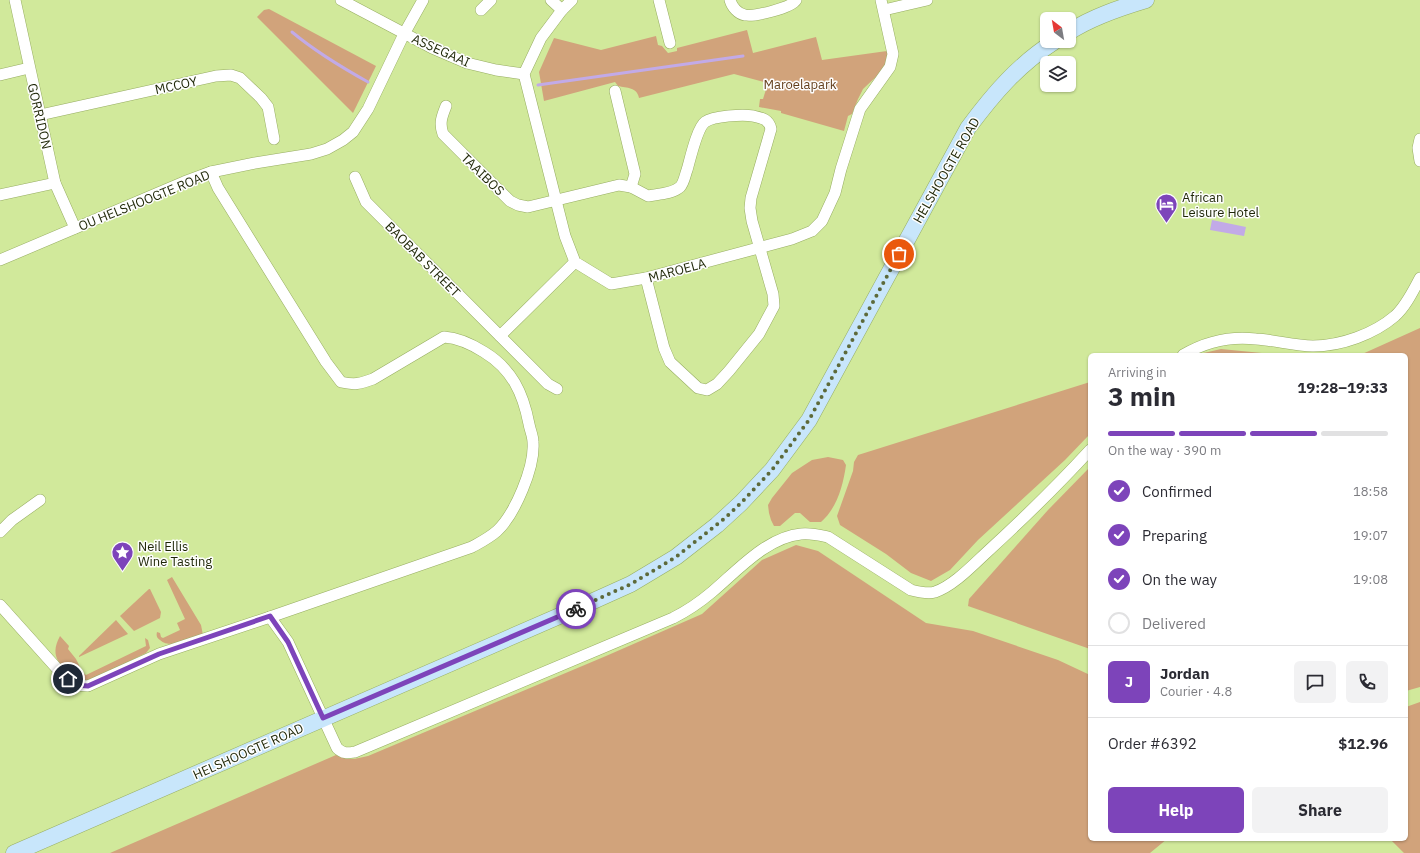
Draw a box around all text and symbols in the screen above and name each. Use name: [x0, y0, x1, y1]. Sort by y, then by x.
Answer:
north arrow: [1040, 12, 1076, 48]
map controls: [1040, 12, 1076, 92]
street label: ASSEGAAI: [409, 30, 473, 71]
button: layers: [1040, 56, 1076, 92]
street label: MCCOY: [153, 73, 199, 98]
park label: Maroelapark: [763, 76, 837, 93]
street label: GORRIDON: [24, 81, 55, 151]
street label: HELSHOOGTE ROAD: [909, 114, 984, 226]
street label: TAAIBOS: [457, 150, 508, 199]
street label: OU HELSHOOGTE ROAD: [76, 166, 212, 235]
place label: African Leisure Hotel: [1182, 189, 1260, 221]
hotel icon: African Leisure Hotel: [1153, 191, 1179, 224]
street label: BAOBAB STREET: [381, 218, 464, 301]
pin: [882, 237, 916, 271]
icon: bag: [888, 243, 910, 265]
street label: MAROELA: [646, 254, 708, 286]
text: Arriving in: [1108, 364, 1167, 381]
text: 19:28–19:33: [1297, 378, 1388, 397]
text: 3 min: [1108, 379, 1176, 413]
text: On the way · 390 m: [1108, 442, 1221, 459]
icon: check: [1108, 480, 1130, 502]
text: Confirmed: [1142, 482, 1212, 501]
text: 18:58: [1353, 483, 1388, 500]
icon: check: [1108, 524, 1130, 546]
text: Preparing: [1142, 526, 1207, 545]
text: 19:07: [1353, 527, 1388, 544]
place label: Neil Ellis Wine Tasting: [138, 538, 212, 570]
place icon: Neil Ellis Wine Tasting: [110, 540, 136, 573]
icon: check: [1108, 568, 1130, 590]
text: On the way: [1142, 570, 1217, 589]
text: 19:08: [1353, 571, 1388, 588]
courier: [556, 589, 596, 629]
icon: bike: [565, 598, 587, 620]
text: Delivered: [1142, 614, 1206, 633]
button: chat: [1294, 661, 1336, 703]
button: phone: [1346, 661, 1388, 703]
pin: [51, 662, 85, 696]
text: Jordan: [1160, 664, 1209, 683]
icon: home: [57, 668, 79, 690]
text: J: [1125, 672, 1133, 691]
text: Courier · 4.8: [1160, 683, 1232, 700]
street label: HELSHOOGTE ROAD: [190, 719, 306, 783]
text: Order #6392: [1108, 734, 1197, 753]
text: $12.96: [1338, 734, 1388, 753]
button: Help: [1108, 787, 1244, 833]
button: Share: [1252, 787, 1388, 833]

